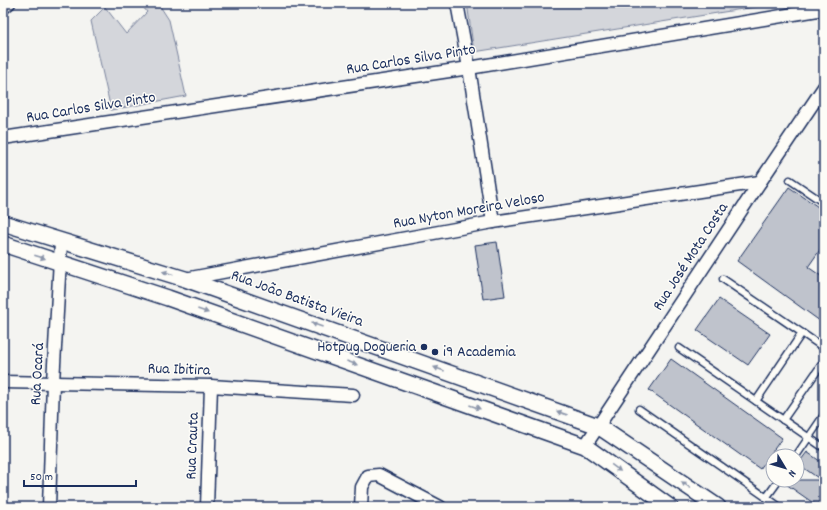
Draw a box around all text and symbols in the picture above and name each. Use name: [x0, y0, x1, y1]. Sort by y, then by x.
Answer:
street label: Rua Carlos Silva Pinto: [345, 38, 477, 82]
street label: Rua Carlos Silva Pinto: [25, 86, 157, 130]
street label: Rua Nyton Moreira Veloso: [391, 186, 547, 236]
street label: Rua José Mota Costa: [647, 198, 735, 316]
one-way arrow: [34, 254, 46, 260]
street label: Rua João Batista Vieira: [228, 264, 367, 334]
one-way arrow: [161, 270, 173, 276]
one-way arrow: [198, 308, 210, 314]
one-way arrow: [310, 322, 322, 328]
place label: Hotpug Dogueria: [317, 336, 416, 359]
place label: i9 Academia: [443, 341, 516, 364]
street label: Rua Ocará: [25, 342, 51, 406]
marker: Hotpug Dogueria: [419, 342, 429, 352]
marker: i9 Academia: [430, 347, 440, 357]
street label: Rua Ibitira: [147, 357, 211, 383]
one-way arrow: [347, 361, 359, 367]
one-way arrow: [433, 366, 445, 372]
one-way arrow: [469, 404, 481, 410]
one-way arrow: [555, 410, 567, 416]
street label: Rua Crauta: [180, 411, 206, 480]
north arrow: [765, 448, 805, 488]
scale bar: [24, 462, 136, 488]
one-way arrow: [611, 464, 622, 473]
text: N: [783, 466, 799, 480]
text: 50 m: [30, 469, 53, 486]
one-way arrow: [680, 481, 691, 489]

